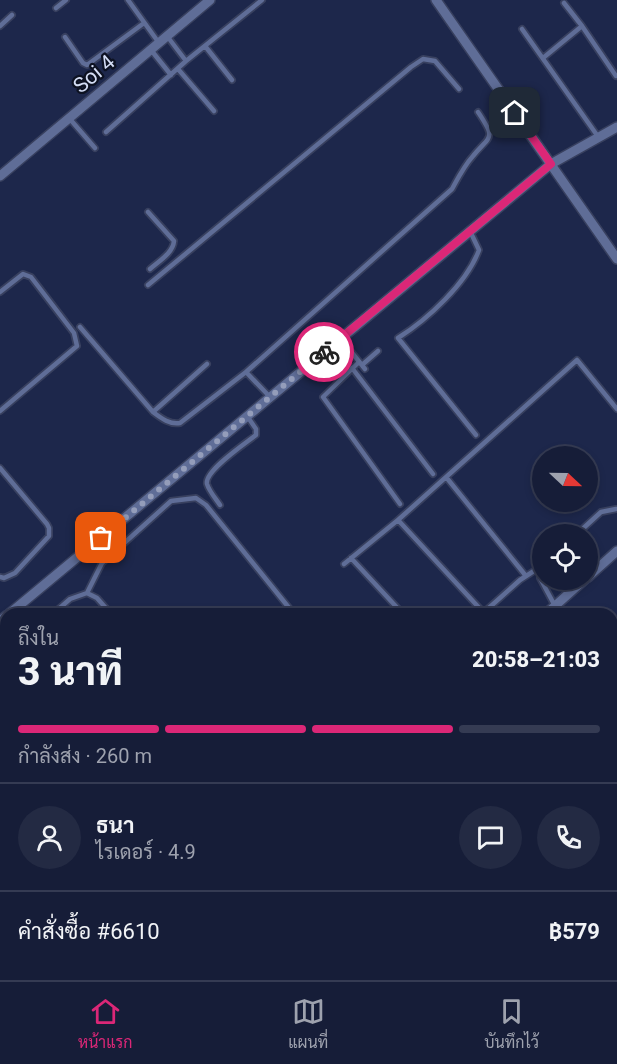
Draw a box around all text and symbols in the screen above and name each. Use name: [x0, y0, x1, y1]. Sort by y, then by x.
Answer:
street label: Soi 4: [68, 50, 120, 98]
pin: [489, 87, 540, 138]
icon: home: [498, 96, 531, 129]
courier: [294, 322, 354, 382]
icon: bike: [308, 336, 341, 369]
north arrow: [532, 446, 598, 512]
map controls: [532, 446, 598, 590]
pin: [75, 512, 126, 563]
icon: bag: [84, 521, 117, 554]
button: locate: [532, 524, 598, 590]
text: ถึงใน: [18, 626, 59, 650]
text: 20:58–21:03: [472, 647, 600, 672]
text: 3 นาที: [18, 649, 123, 695]
text: กำลังส่ง · 260 m: [18, 744, 152, 768]
button: person: [18, 806, 81, 869]
button: chat: [459, 806, 522, 869]
button: phone: [537, 806, 600, 869]
text: ธนา: [96, 813, 134, 838]
text: ไรเดอร์ · 4.9: [96, 840, 196, 864]
text: คำสั่งซื้อ #6610: [18, 919, 160, 944]
text: ฿579: [549, 919, 600, 944]
tab: หน้าแรก: [78, 995, 132, 1052]
tab: แผนที่: [288, 995, 328, 1052]
tab: บันทึกไว้: [484, 995, 539, 1052]

